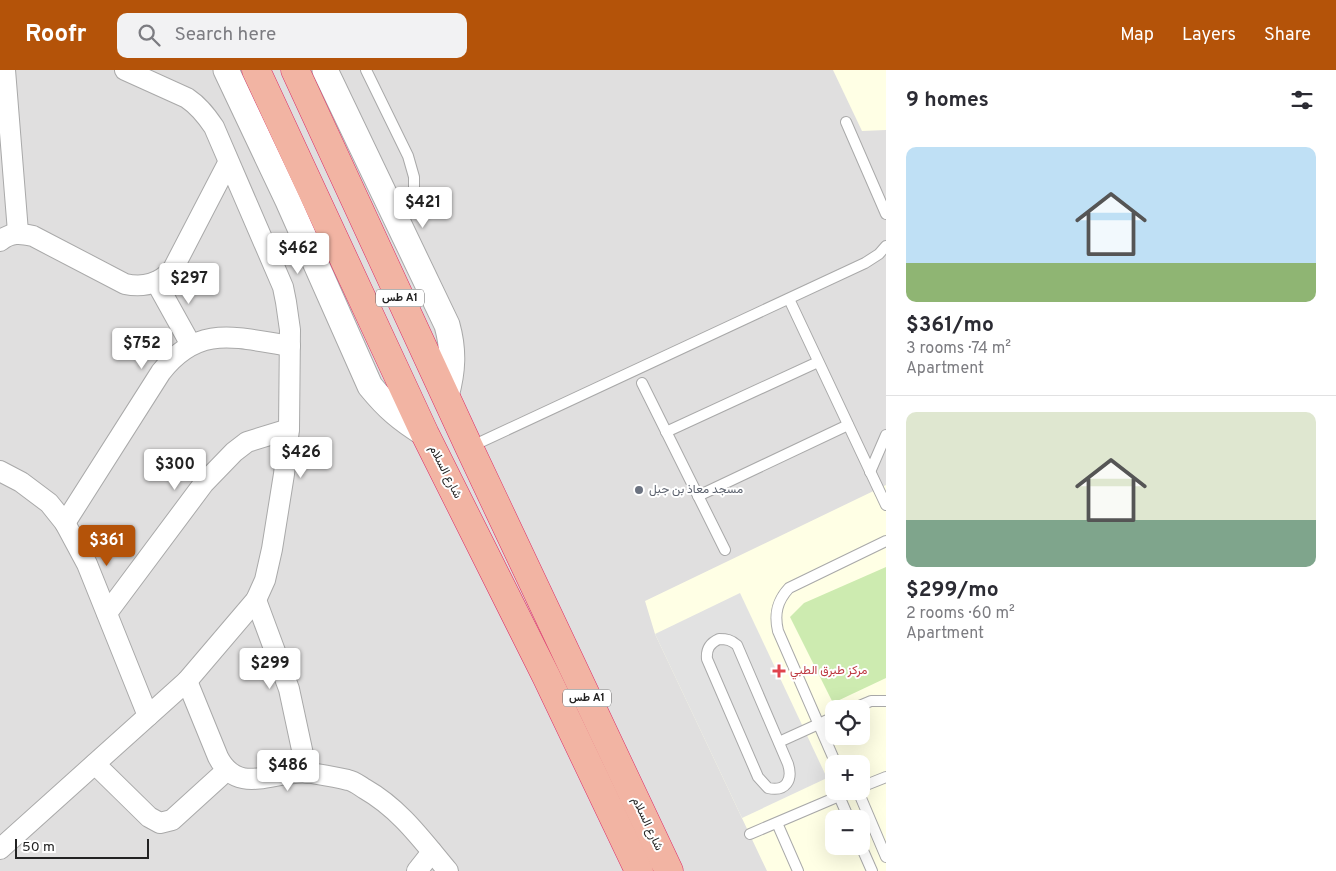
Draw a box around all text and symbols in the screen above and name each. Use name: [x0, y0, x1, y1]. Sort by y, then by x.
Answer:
search box: [117, 13, 467, 58]
text: Roofr: [25, 20, 87, 50]
icon: search: [135, 21, 163, 49]
text: Search here: [175, 23, 276, 47]
text: Map: [1120, 24, 1154, 47]
text: Layers: [1182, 24, 1236, 47]
text: Share: [1264, 24, 1311, 47]
icon: filters: [1288, 86, 1316, 114]
text: 9 homes: [906, 87, 989, 114]
icon: home: [1066, 179, 1156, 269]
pin: $421: [393, 186, 453, 229]
text: $421: [405, 193, 441, 213]
pin: $462: [268, 232, 328, 275]
text: $462: [278, 239, 318, 259]
pin: $297: [159, 262, 219, 305]
text: $297: [170, 269, 208, 289]
road number: طس A1: [376, 290, 424, 307]
text: $361/mo: [906, 312, 994, 339]
pin: $752: [112, 328, 172, 370]
text: $752: [123, 334, 161, 354]
text: 3 rooms · 74 m²: [906, 339, 1011, 359]
text: Apartment: [906, 359, 984, 379]
pin: $426: [271, 436, 331, 479]
text: $426: [281, 443, 321, 463]
street label: شارع السلام: [425, 443, 465, 501]
icon: home: [1066, 445, 1156, 535]
pin: $300: [145, 448, 205, 491]
text: $300: [155, 455, 195, 475]
place label: مسجد معاذ بن جبل: [649, 482, 743, 498]
marker: مسجد معاذ بن جبل: [633, 484, 645, 496]
pin: $361: [77, 524, 137, 567]
text: $361: [89, 531, 125, 551]
text: $299/mo: [906, 577, 999, 604]
text: 2 rooms · 60 m²: [906, 604, 1015, 624]
text: Apartment: [906, 624, 984, 644]
pin: $299: [240, 648, 300, 690]
text: $299: [250, 654, 290, 674]
place label: مركز طبرق الطبي: [790, 663, 868, 680]
marker: مركز طبرق الطبي: [772, 664, 786, 678]
road number: طس A1: [563, 690, 611, 706]
map controls: [825, 700, 870, 855]
button: locate: [825, 700, 870, 745]
pin: $486: [258, 750, 318, 792]
button: +: [825, 755, 870, 800]
text: $486: [268, 756, 308, 776]
street label: شارع السلام: [628, 794, 666, 854]
button: −: [825, 810, 870, 855]
scale bar: [15, 836, 149, 859]
text: 50 m: [22, 839, 55, 856]

